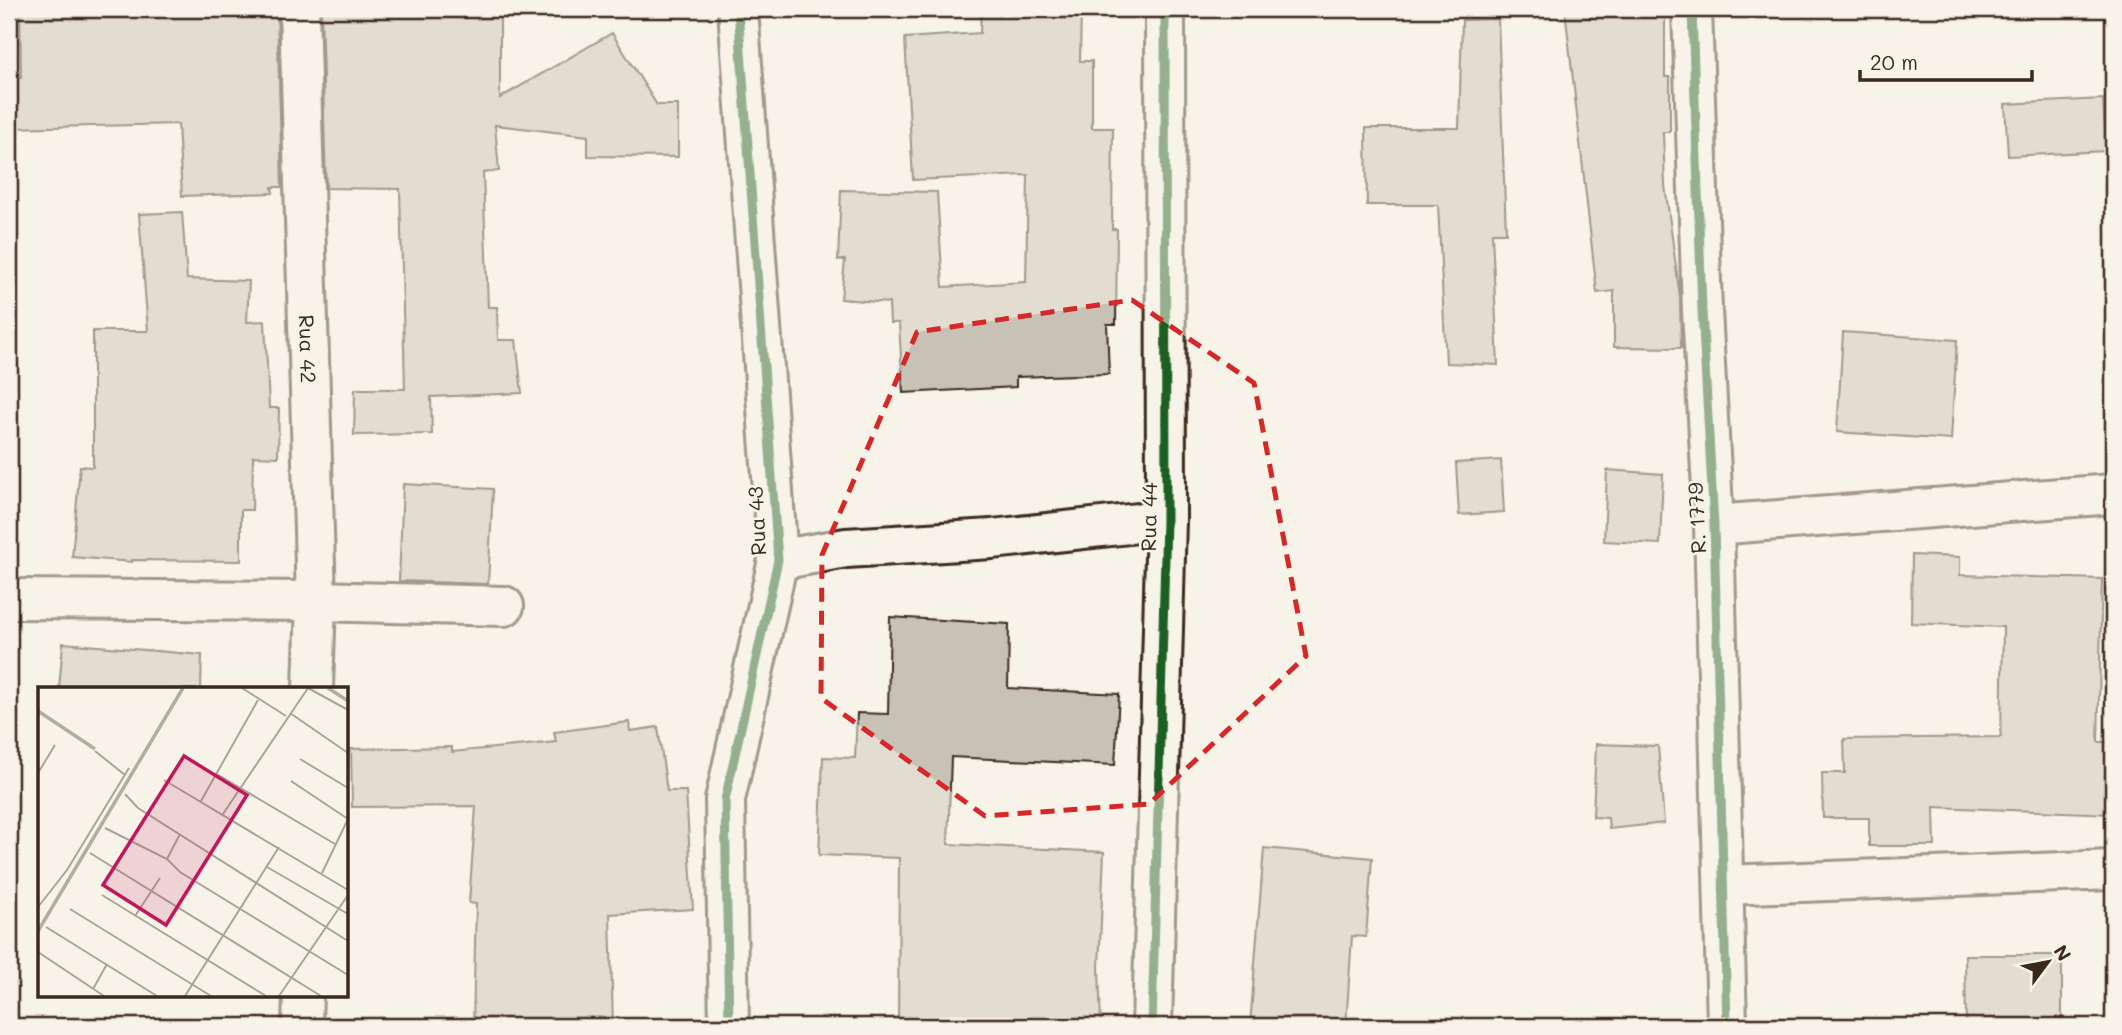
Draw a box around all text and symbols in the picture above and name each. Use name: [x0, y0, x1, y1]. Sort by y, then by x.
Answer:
scale bar: [1860, 38, 2031, 82]
text: 20 m: [1870, 48, 1918, 75]
street label: Rua 42: [294, 314, 323, 384]
street label: Rua 44: [1134, 481, 1162, 552]
street label: R. 1779: [1681, 482, 1711, 554]
street label: Rua 43: [741, 486, 771, 556]
inset map: [38, 687, 348, 996]
north arrow: [2014, 926, 2084, 996]
text: N: [2048, 940, 2077, 965]

